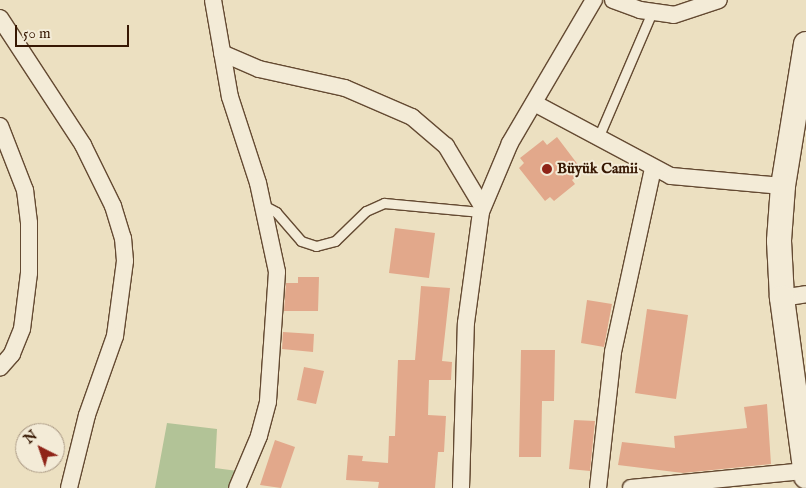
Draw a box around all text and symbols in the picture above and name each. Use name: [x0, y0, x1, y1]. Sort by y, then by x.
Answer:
scale bar: [18, 15, 131, 47]
text: 50 m: [23, 24, 51, 43]
place label: Büyük Camii: [557, 160, 638, 178]
marker: Büyük Camii: [541, 163, 553, 175]
north arrow: [15, 423, 65, 473]
text: N: [20, 427, 41, 448]

